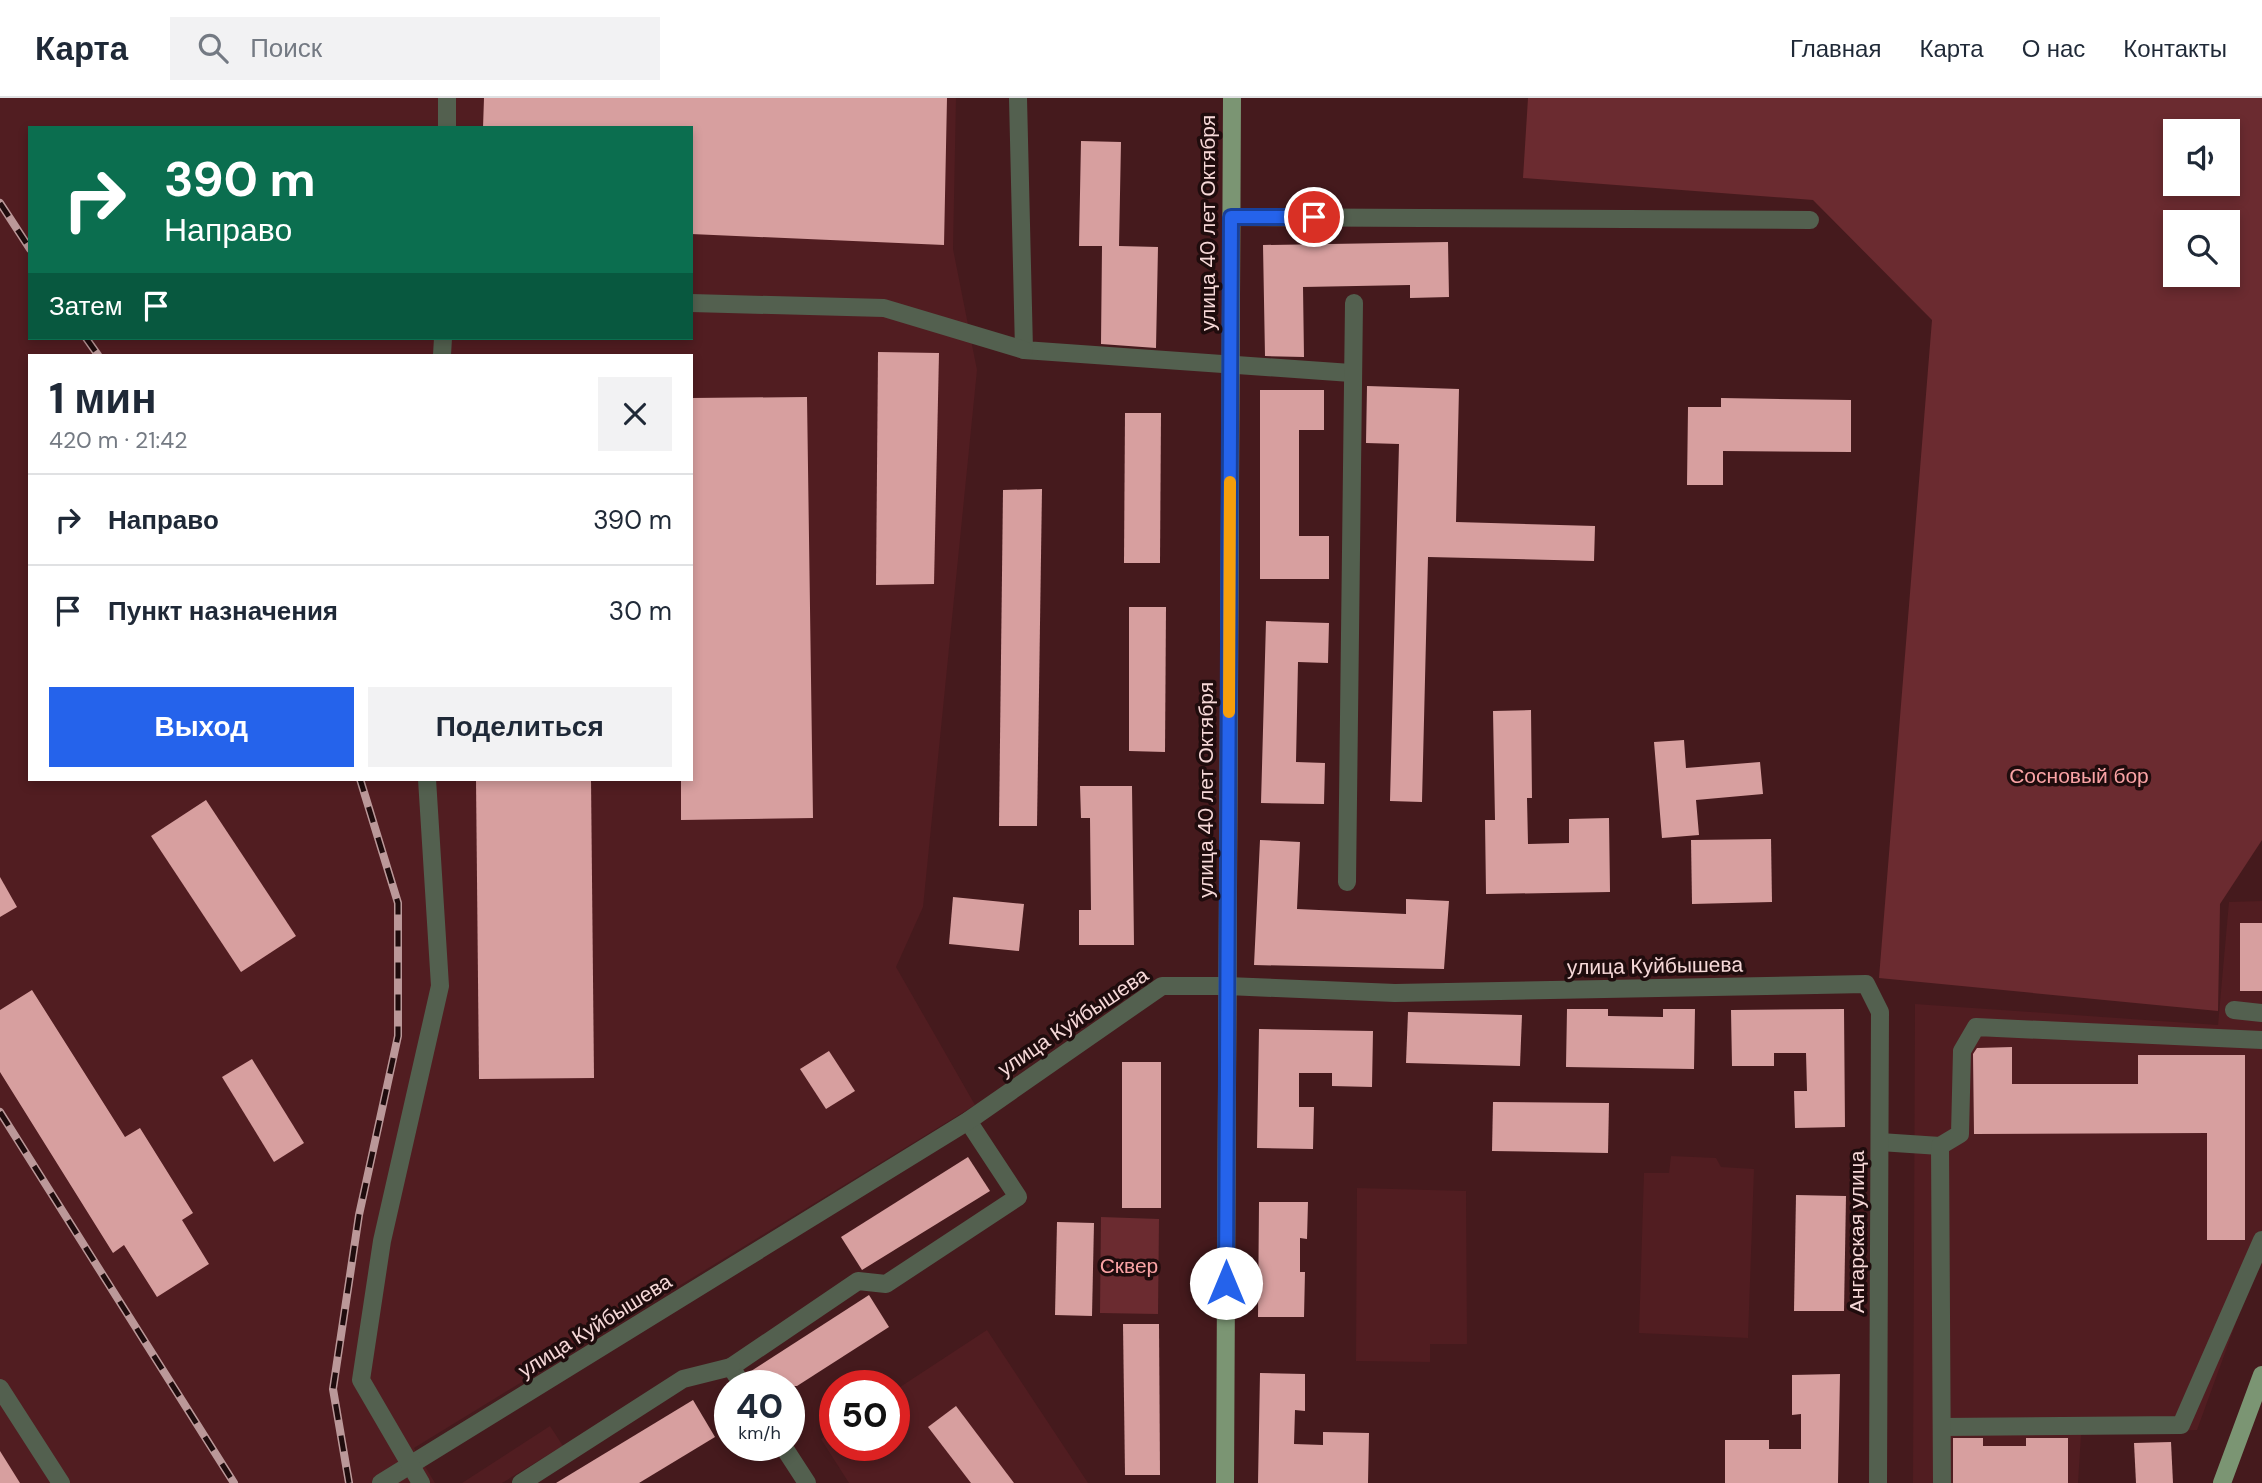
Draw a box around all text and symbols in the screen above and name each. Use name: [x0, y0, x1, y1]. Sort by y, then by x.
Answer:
search box: [170, 17, 660, 80]
text: Карта: [35, 27, 128, 70]
icon: search: [194, 29, 232, 67]
text: Поиск: [250, 31, 322, 65]
text: Главная: [1790, 33, 1881, 64]
text: Карта: [1919, 33, 1984, 64]
text: О нас: [2022, 33, 2085, 64]
text: Контакты: [2123, 33, 2227, 64]
street label: улица 40 лет Октября: [1194, 115, 1222, 331]
map controls: [2163, 119, 2240, 287]
button: sound: [2163, 119, 2240, 196]
text: 390 m: [164, 147, 316, 211]
icon: right: [49, 154, 140, 245]
pin: [1284, 187, 1344, 247]
icon: arrive: [1295, 198, 1333, 236]
text: Направо: [164, 209, 292, 251]
button: search: [2163, 210, 2240, 287]
icon: arrive: [137, 287, 175, 325]
text: Затем: [49, 289, 123, 323]
text: 1 мин: [49, 371, 157, 426]
button: close: [598, 377, 672, 451]
text: 420 m · 21:42: [49, 425, 187, 455]
icon: right: [49, 501, 87, 539]
text: Направо: [108, 503, 219, 537]
text: 390 m: [593, 503, 672, 537]
icon: arrive: [49, 592, 87, 630]
text: Пункт назначения: [108, 594, 338, 628]
text: 30 m: [609, 594, 672, 628]
street label: улица 40 лет Октября: [1192, 682, 1220, 898]
button: Выход: [49, 687, 354, 767]
button: Поделиться: [368, 687, 672, 767]
park label: Сосновый бор: [2009, 762, 2149, 790]
street label: улица Куйбышева: [1567, 950, 1744, 982]
street label: улица Куйбышева: [992, 961, 1154, 1083]
street label: Ангарская улица: [1843, 1150, 1871, 1313]
position arrow: [1189, 1246, 1263, 1320]
park label: Сквер: [1100, 1252, 1158, 1280]
street label: улица Куйбышева: [513, 1267, 677, 1385]
speed limit sign: 50: [819, 1370, 910, 1461]
text: 40: [736, 1383, 783, 1429]
text: km/h: [738, 1421, 781, 1445]

